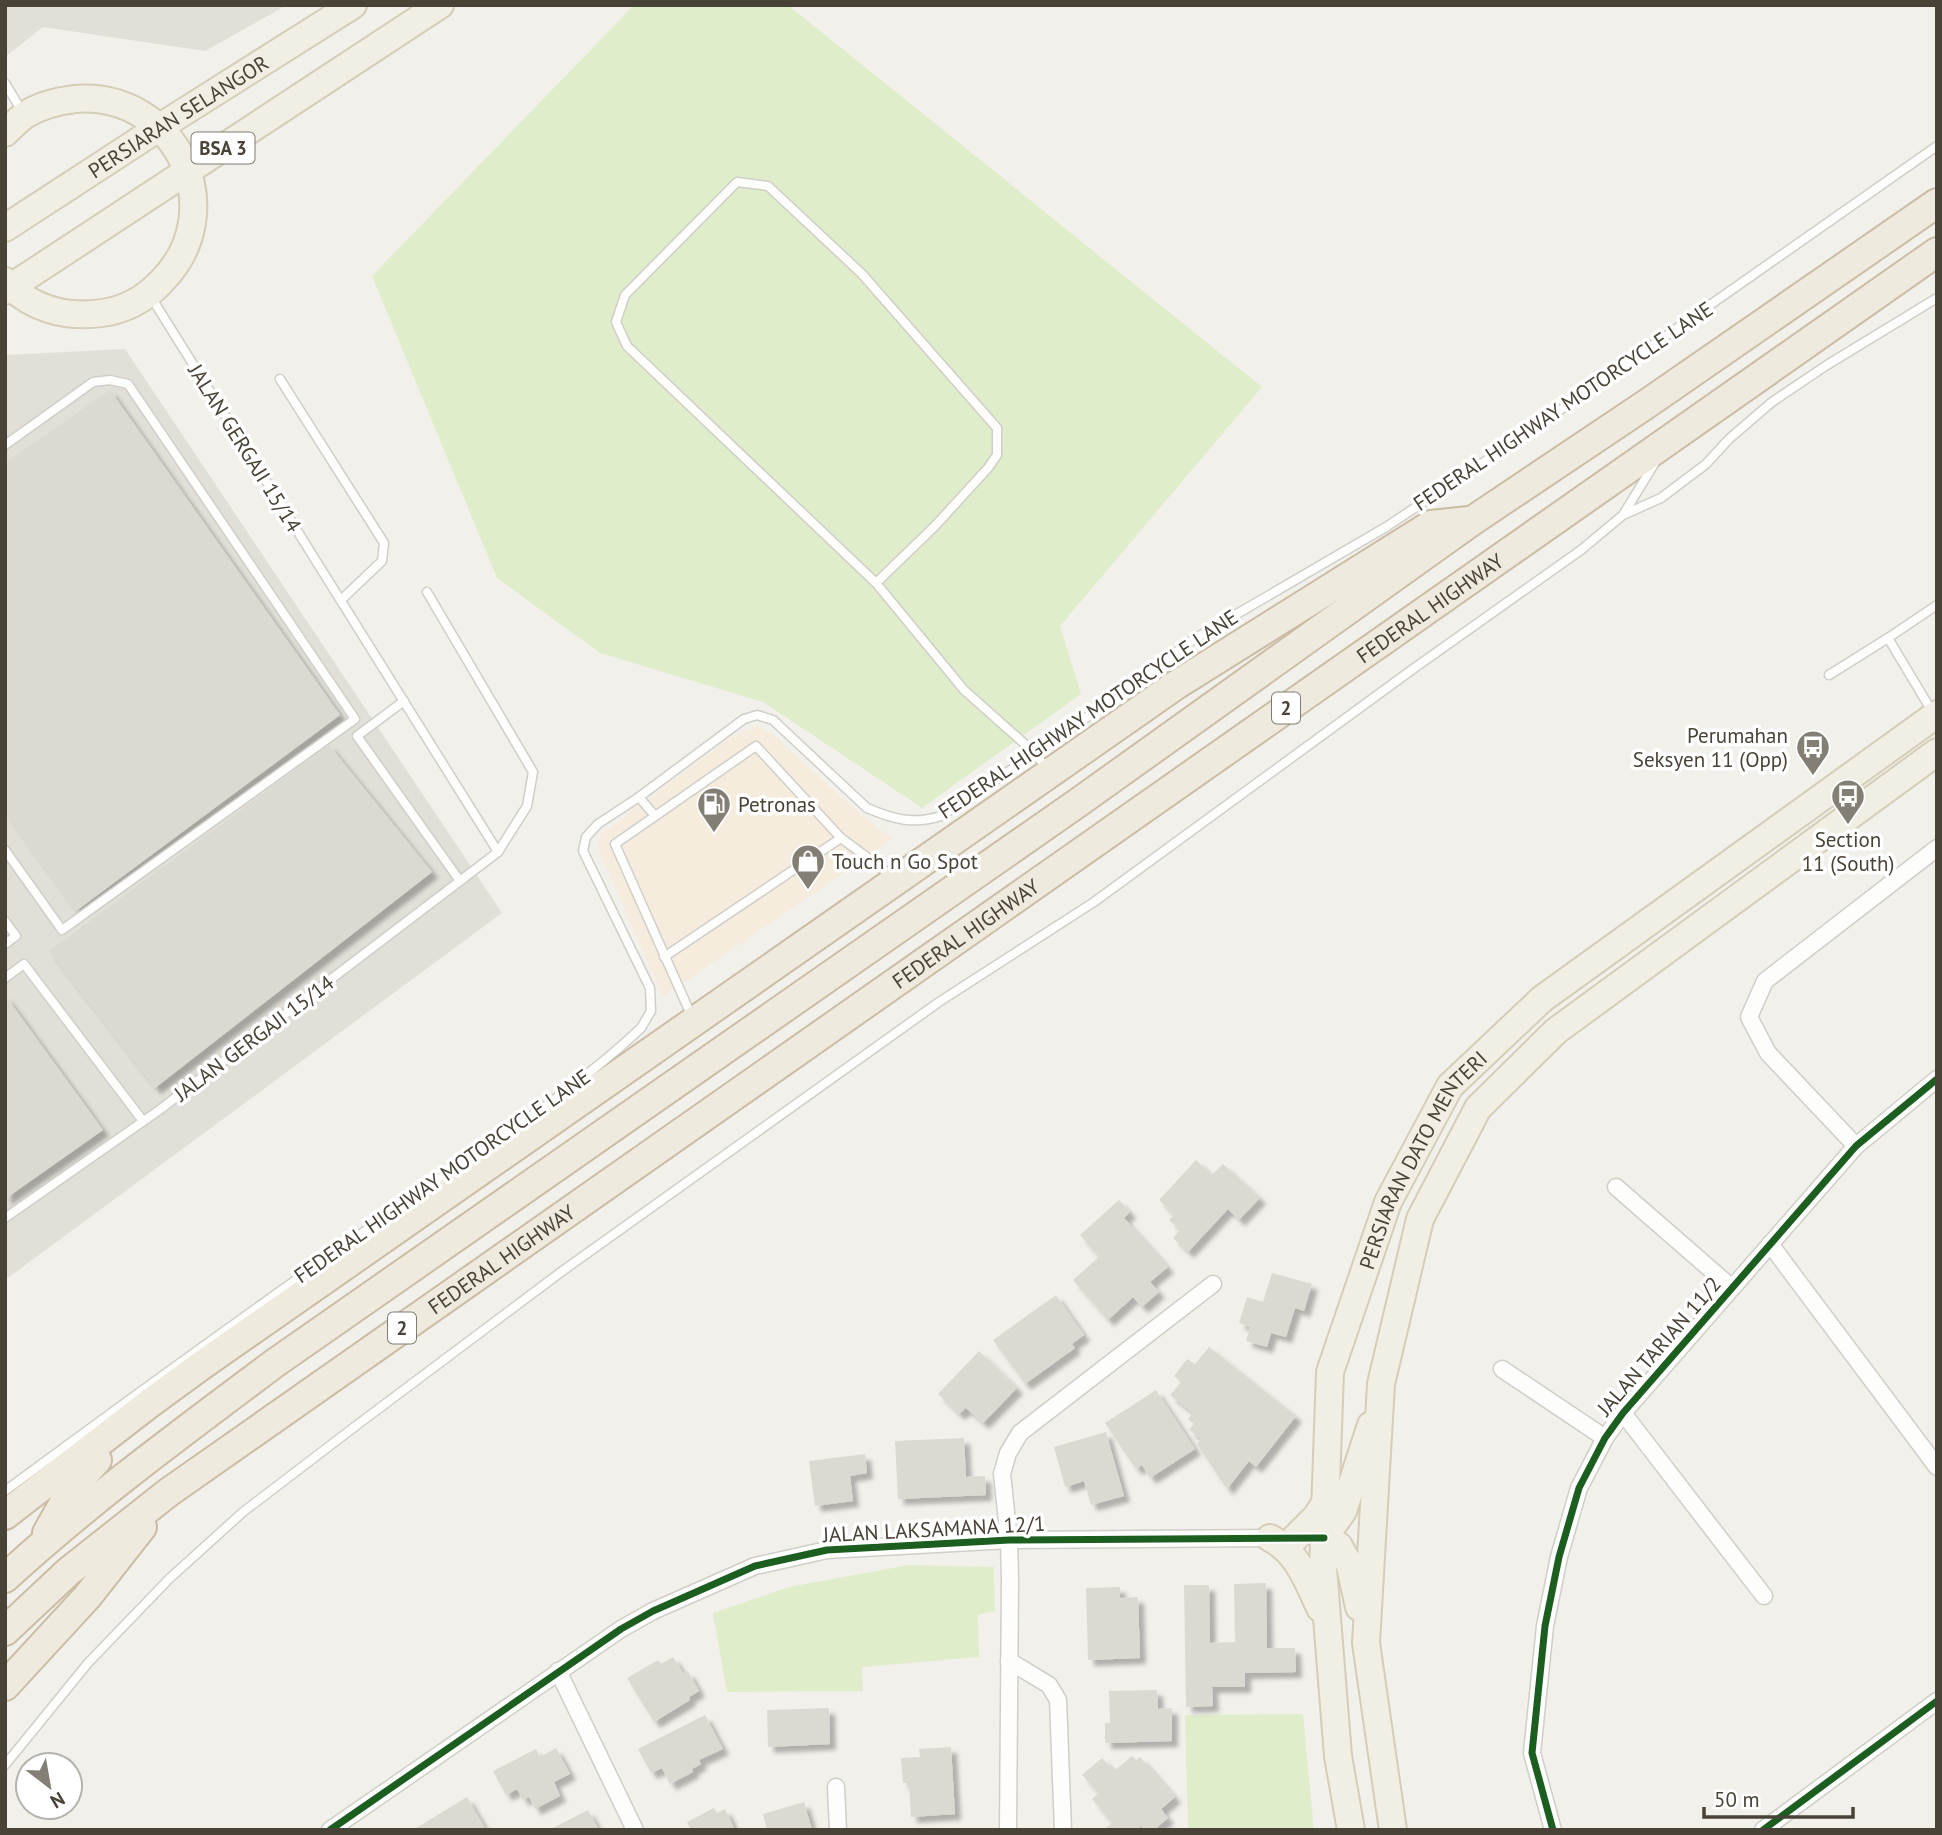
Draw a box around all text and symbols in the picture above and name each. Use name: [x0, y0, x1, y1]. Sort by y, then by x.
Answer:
street label: PERSIARAN SELANGOR: [83, 49, 273, 184]
road number: BSA 3: [192, 132, 255, 164]
street label: FEDERAL HIGHWAY MOTORCYCLE LANE: [1408, 295, 1718, 517]
street label: JALAN GERGAJI 15/14: [182, 358, 308, 537]
street label: FEDERAL HIGHWAY: [1351, 547, 1509, 669]
street label: FEDERAL HIGHWAY MOTORCYCLE LANE: [933, 603, 1243, 825]
road number: 2: [1272, 692, 1300, 723]
place label: Perumahan Seksyen 11 (Opp): [1633, 722, 1788, 773]
bus stop icon: Perumahan Seksyen 11 (Opp): [1794, 728, 1832, 777]
bus stop icon: Section 11 (South): [1829, 777, 1867, 826]
fuel station icon: Petronas: [695, 785, 733, 834]
place label: Petronas: [738, 791, 816, 818]
place label: Section 11 (South): [1802, 826, 1894, 877]
shop icon: Touch n Go Spot: [789, 842, 827, 891]
place label: Touch n Go Spot: [832, 848, 978, 875]
street label: FEDERAL HIGHWAY: [887, 872, 1045, 994]
street label: JALAN GERGAJI 15/14: [168, 969, 339, 1108]
street label: PERSIARAN DATO MENTERI: [1353, 1045, 1492, 1273]
street label: FEDERAL HIGHWAY MOTORCYCLE LANE: [289, 1063, 595, 1289]
street label: FEDERAL HIGHWAY: [422, 1199, 580, 1319]
street label: JALAN TARIAN 11/2: [1591, 1271, 1727, 1422]
road number: 2: [388, 1312, 416, 1344]
street label: JALAN LAKSAMANA 12/1: [821, 1510, 1046, 1548]
north arrow: [14, 1751, 84, 1821]
scale bar: [1704, 1776, 1853, 1820]
text: 50 m: [1714, 1786, 1760, 1813]
text: N: [46, 1787, 69, 1814]

